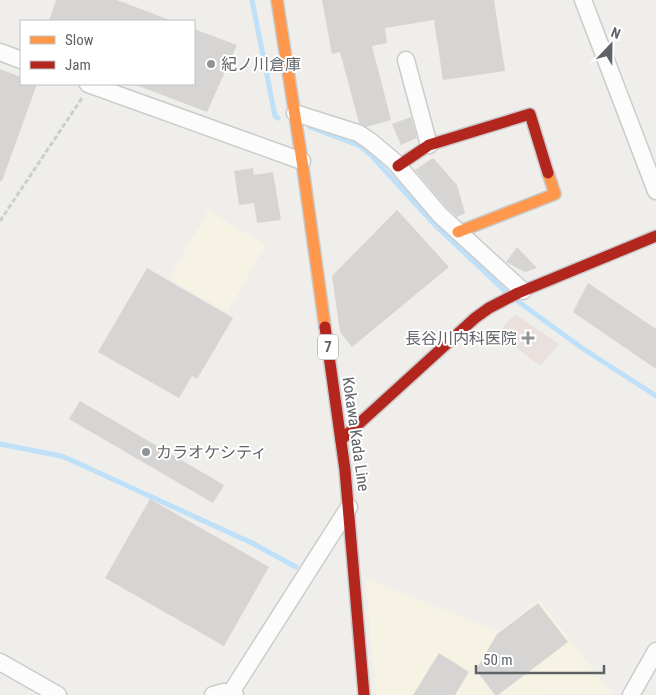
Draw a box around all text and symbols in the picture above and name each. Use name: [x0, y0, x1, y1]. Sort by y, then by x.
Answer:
legend: [20, 20, 195, 85]
north arrow: [586, 20, 636, 70]
text: N: [609, 24, 623, 42]
text: Slow: [65, 31, 94, 49]
place label: 紀ノ川倉庫: [221, 55, 301, 74]
text: Jam: [65, 56, 91, 74]
marker: 紀ノ川倉庫: [205, 58, 217, 70]
place label: 長谷川内科医院: [405, 329, 517, 348]
marker: 長谷川内科医院: [521, 331, 535, 345]
road number: 7: [318, 334, 338, 360]
street label: Kokawa Kada Line: [339, 376, 373, 492]
place label: カラオケシティ: [156, 443, 267, 462]
marker: カラオケシティ: [140, 446, 152, 458]
scale bar: [476, 642, 604, 674]
text: 50 m: [483, 651, 513, 669]

